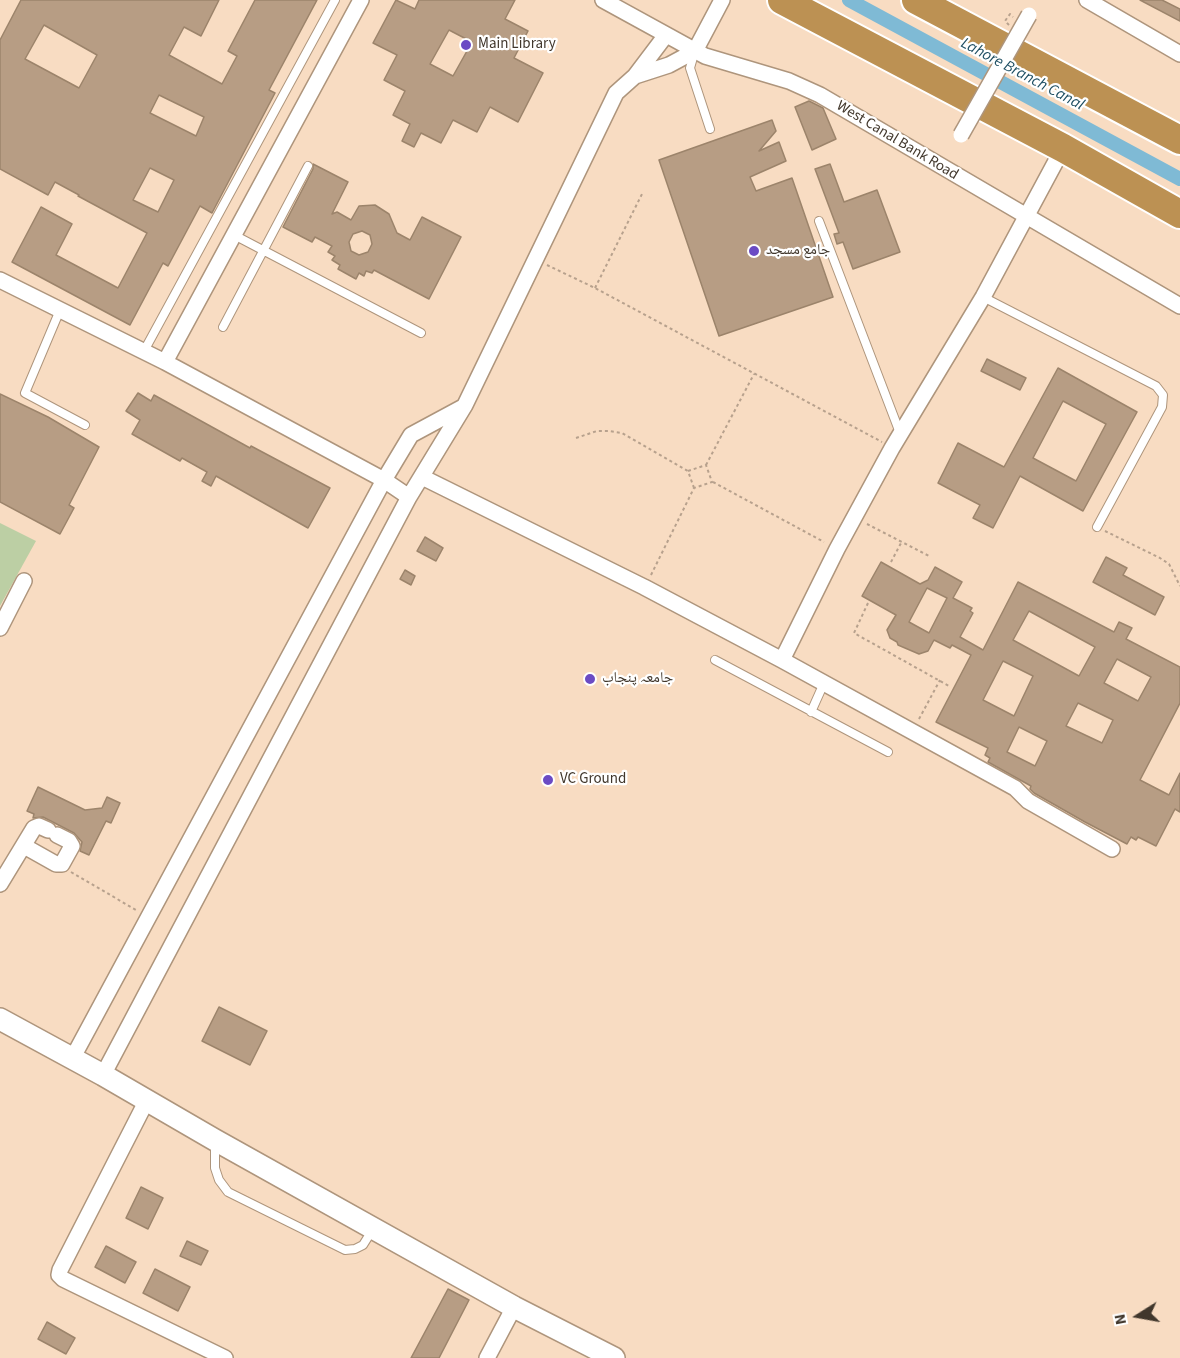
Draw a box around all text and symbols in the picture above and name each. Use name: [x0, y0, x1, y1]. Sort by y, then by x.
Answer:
water label: Lahore Branch Canal: [957, 34, 1087, 116]
place label: Main Library: [478, 36, 556, 54]
marker: Main Library: [459, 38, 473, 52]
street label: West Canal Bank Road: [833, 97, 961, 185]
place label: جامع مسجد: [766, 242, 830, 260]
marker: جامع مسجد: [747, 244, 761, 258]
place label: جامعہ پنجاب: [602, 670, 673, 688]
marker: جامعہ پنجاب: [583, 672, 597, 686]
place label: VC Ground: [560, 771, 626, 789]
marker: VC Ground: [541, 773, 555, 787]
north arrow: [1108, 1286, 1168, 1346]
text: N: [1109, 1312, 1132, 1327]

